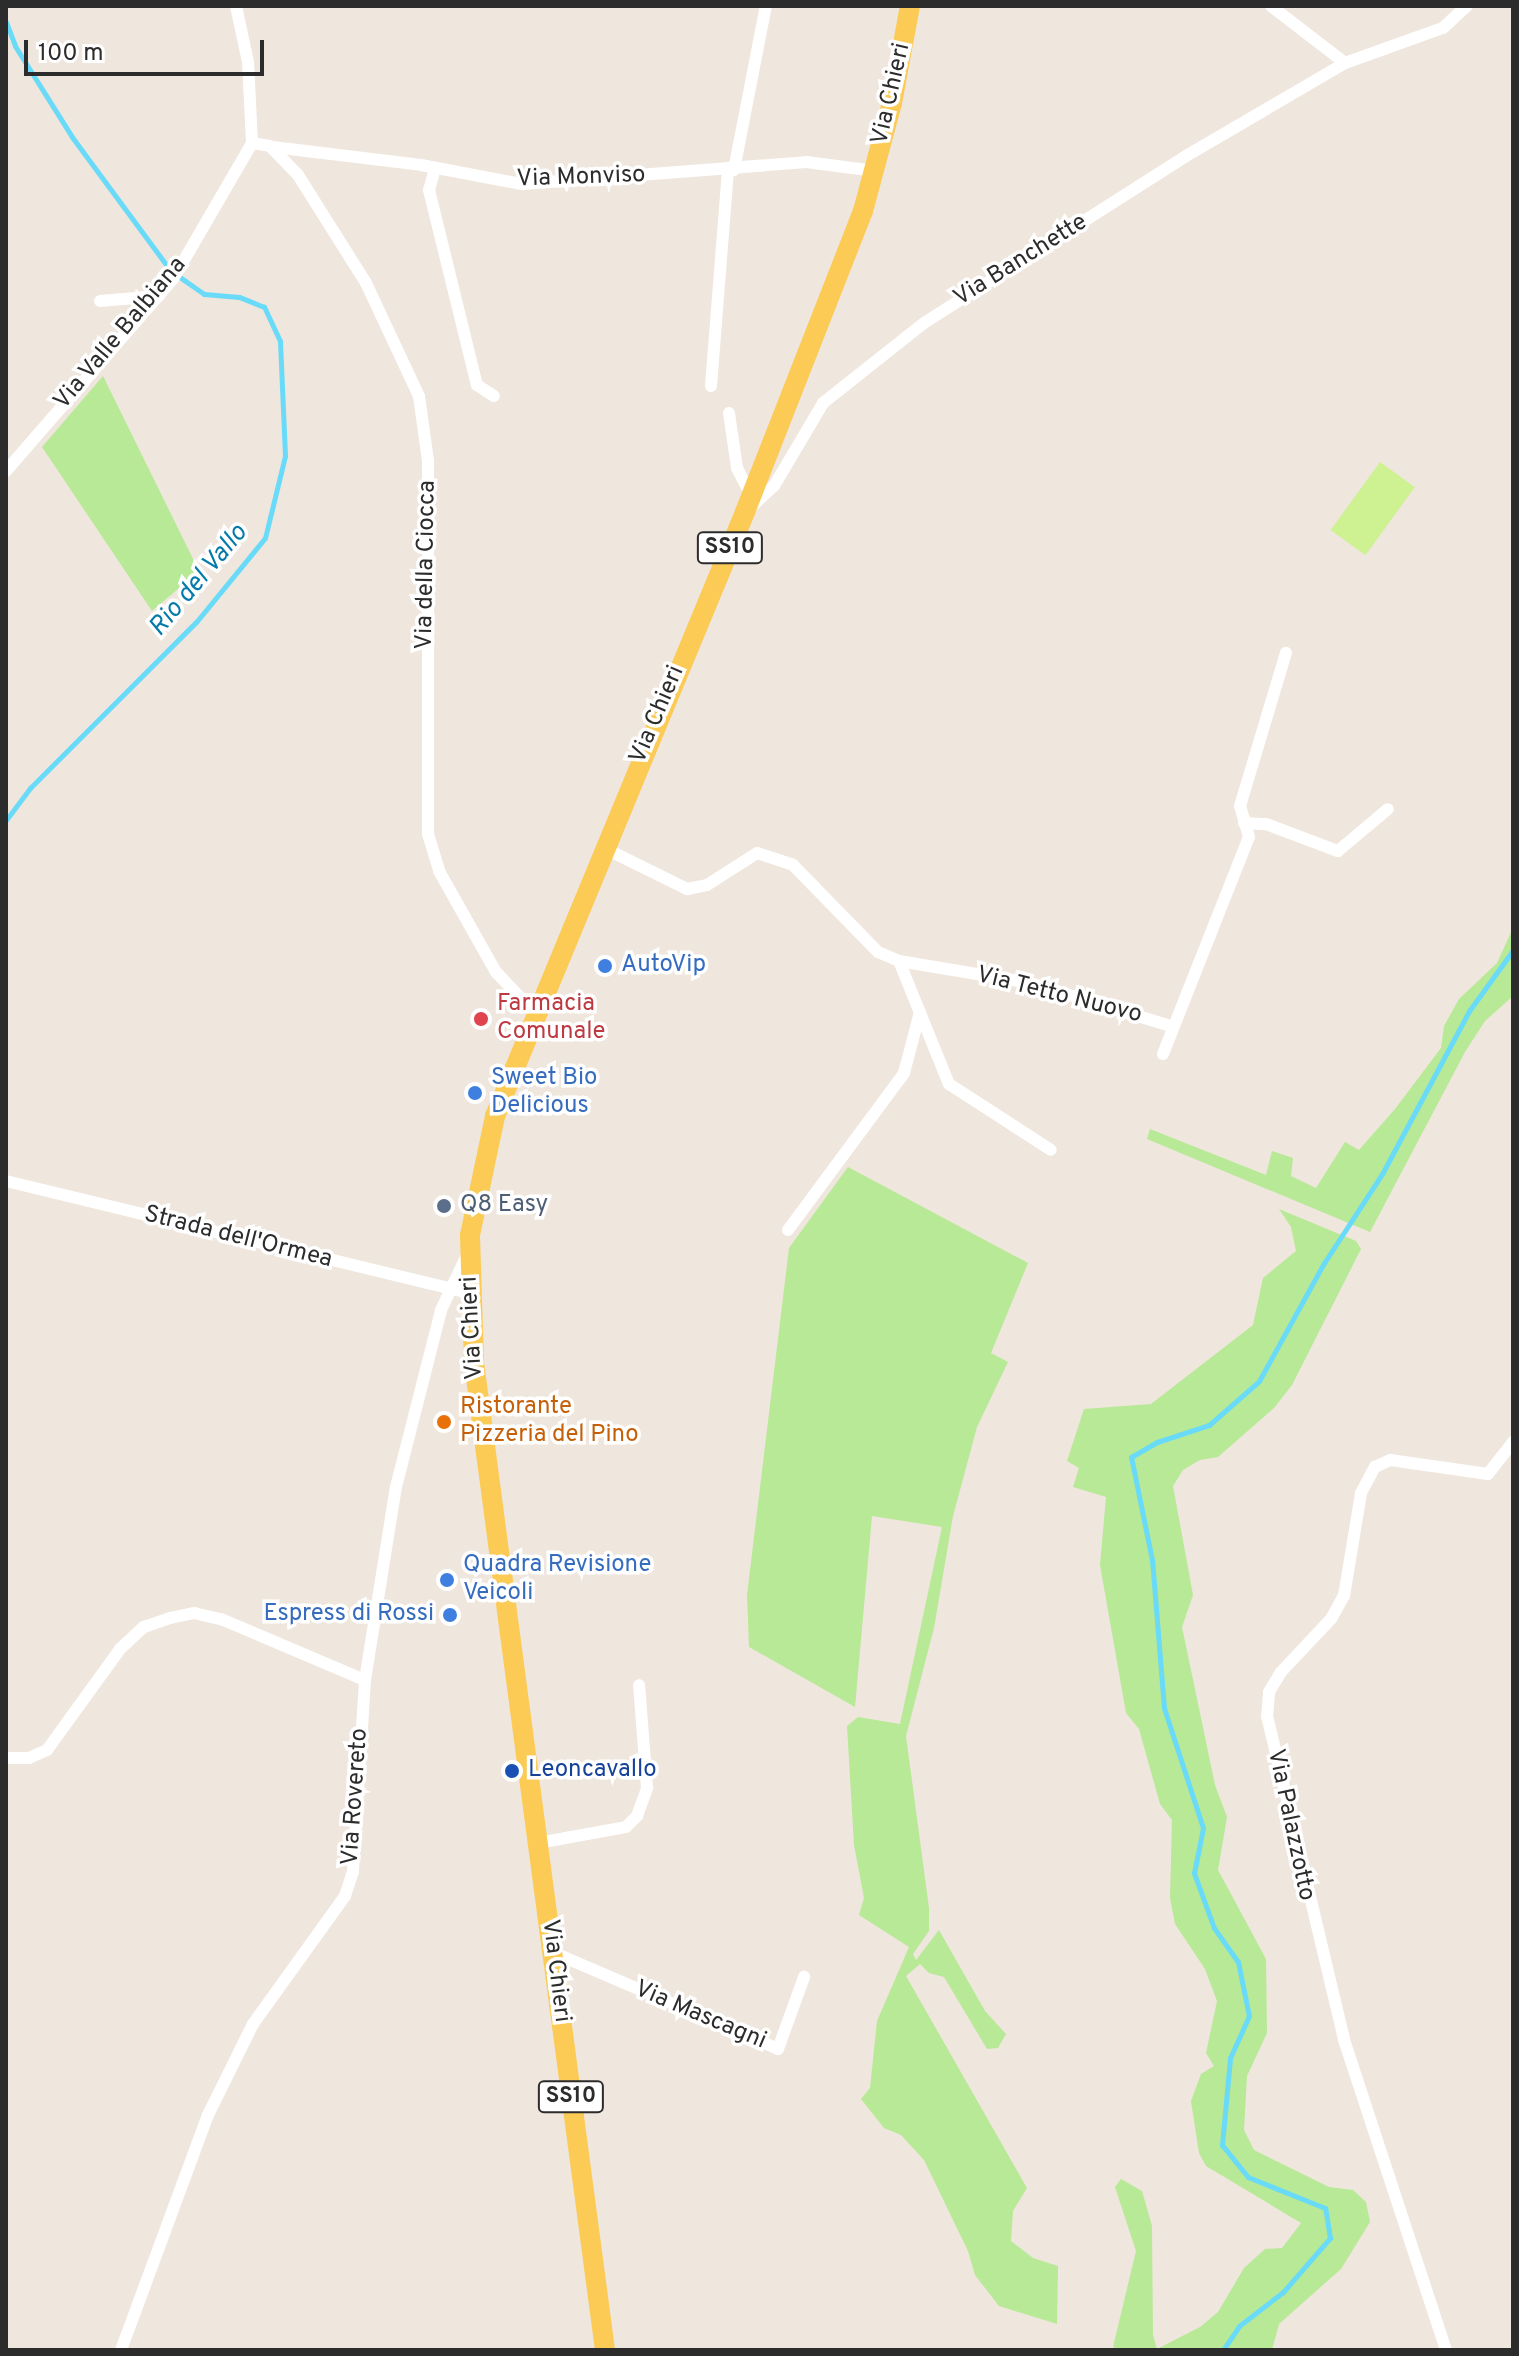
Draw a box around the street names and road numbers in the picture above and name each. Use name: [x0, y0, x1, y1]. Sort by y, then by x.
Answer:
street label: Via Chieri: [866, 40, 918, 148]
street label: Via Monviso: [516, 161, 646, 195]
street label: Via Banchette: [949, 209, 1093, 313]
street label: Via Valle Balbiana: [48, 251, 194, 417]
street label: Via della Ciocca: [411, 480, 443, 650]
road number: SS10: [696, 530, 764, 566]
street label: Via Chieri: [625, 662, 691, 768]
street label: Via Tetto Nuovo: [973, 961, 1145, 1031]
street label: Strada dell'Ormea: [141, 1201, 335, 1275]
street label: Via Chieri: [456, 1276, 490, 1380]
street label: Via Rovereto: [337, 1727, 375, 1867]
street label: Via Palazzotto: [1260, 1747, 1320, 1903]
street label: Via Chieri: [534, 1918, 576, 2024]
street label: Via Mascagni: [630, 1975, 770, 2057]
road number: SS10: [537, 2079, 605, 2115]

